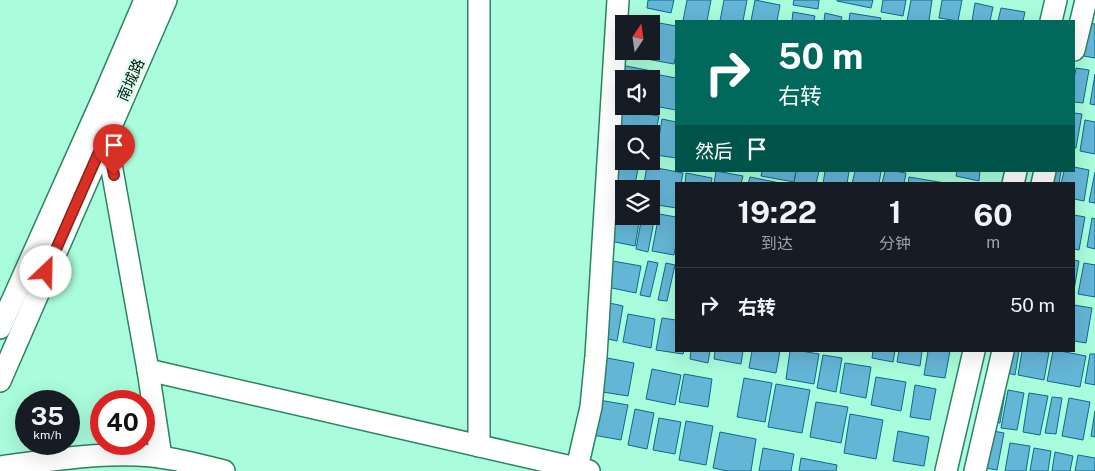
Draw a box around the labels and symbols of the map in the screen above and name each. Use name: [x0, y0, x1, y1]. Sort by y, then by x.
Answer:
north arrow: [615, 15, 660, 60]
street label: 南城路: [114, 56, 147, 104]
pin: [93, 124, 135, 175]
position arrow: [19, 245, 71, 297]
speed limit sign: 40: [90, 390, 155, 455]

